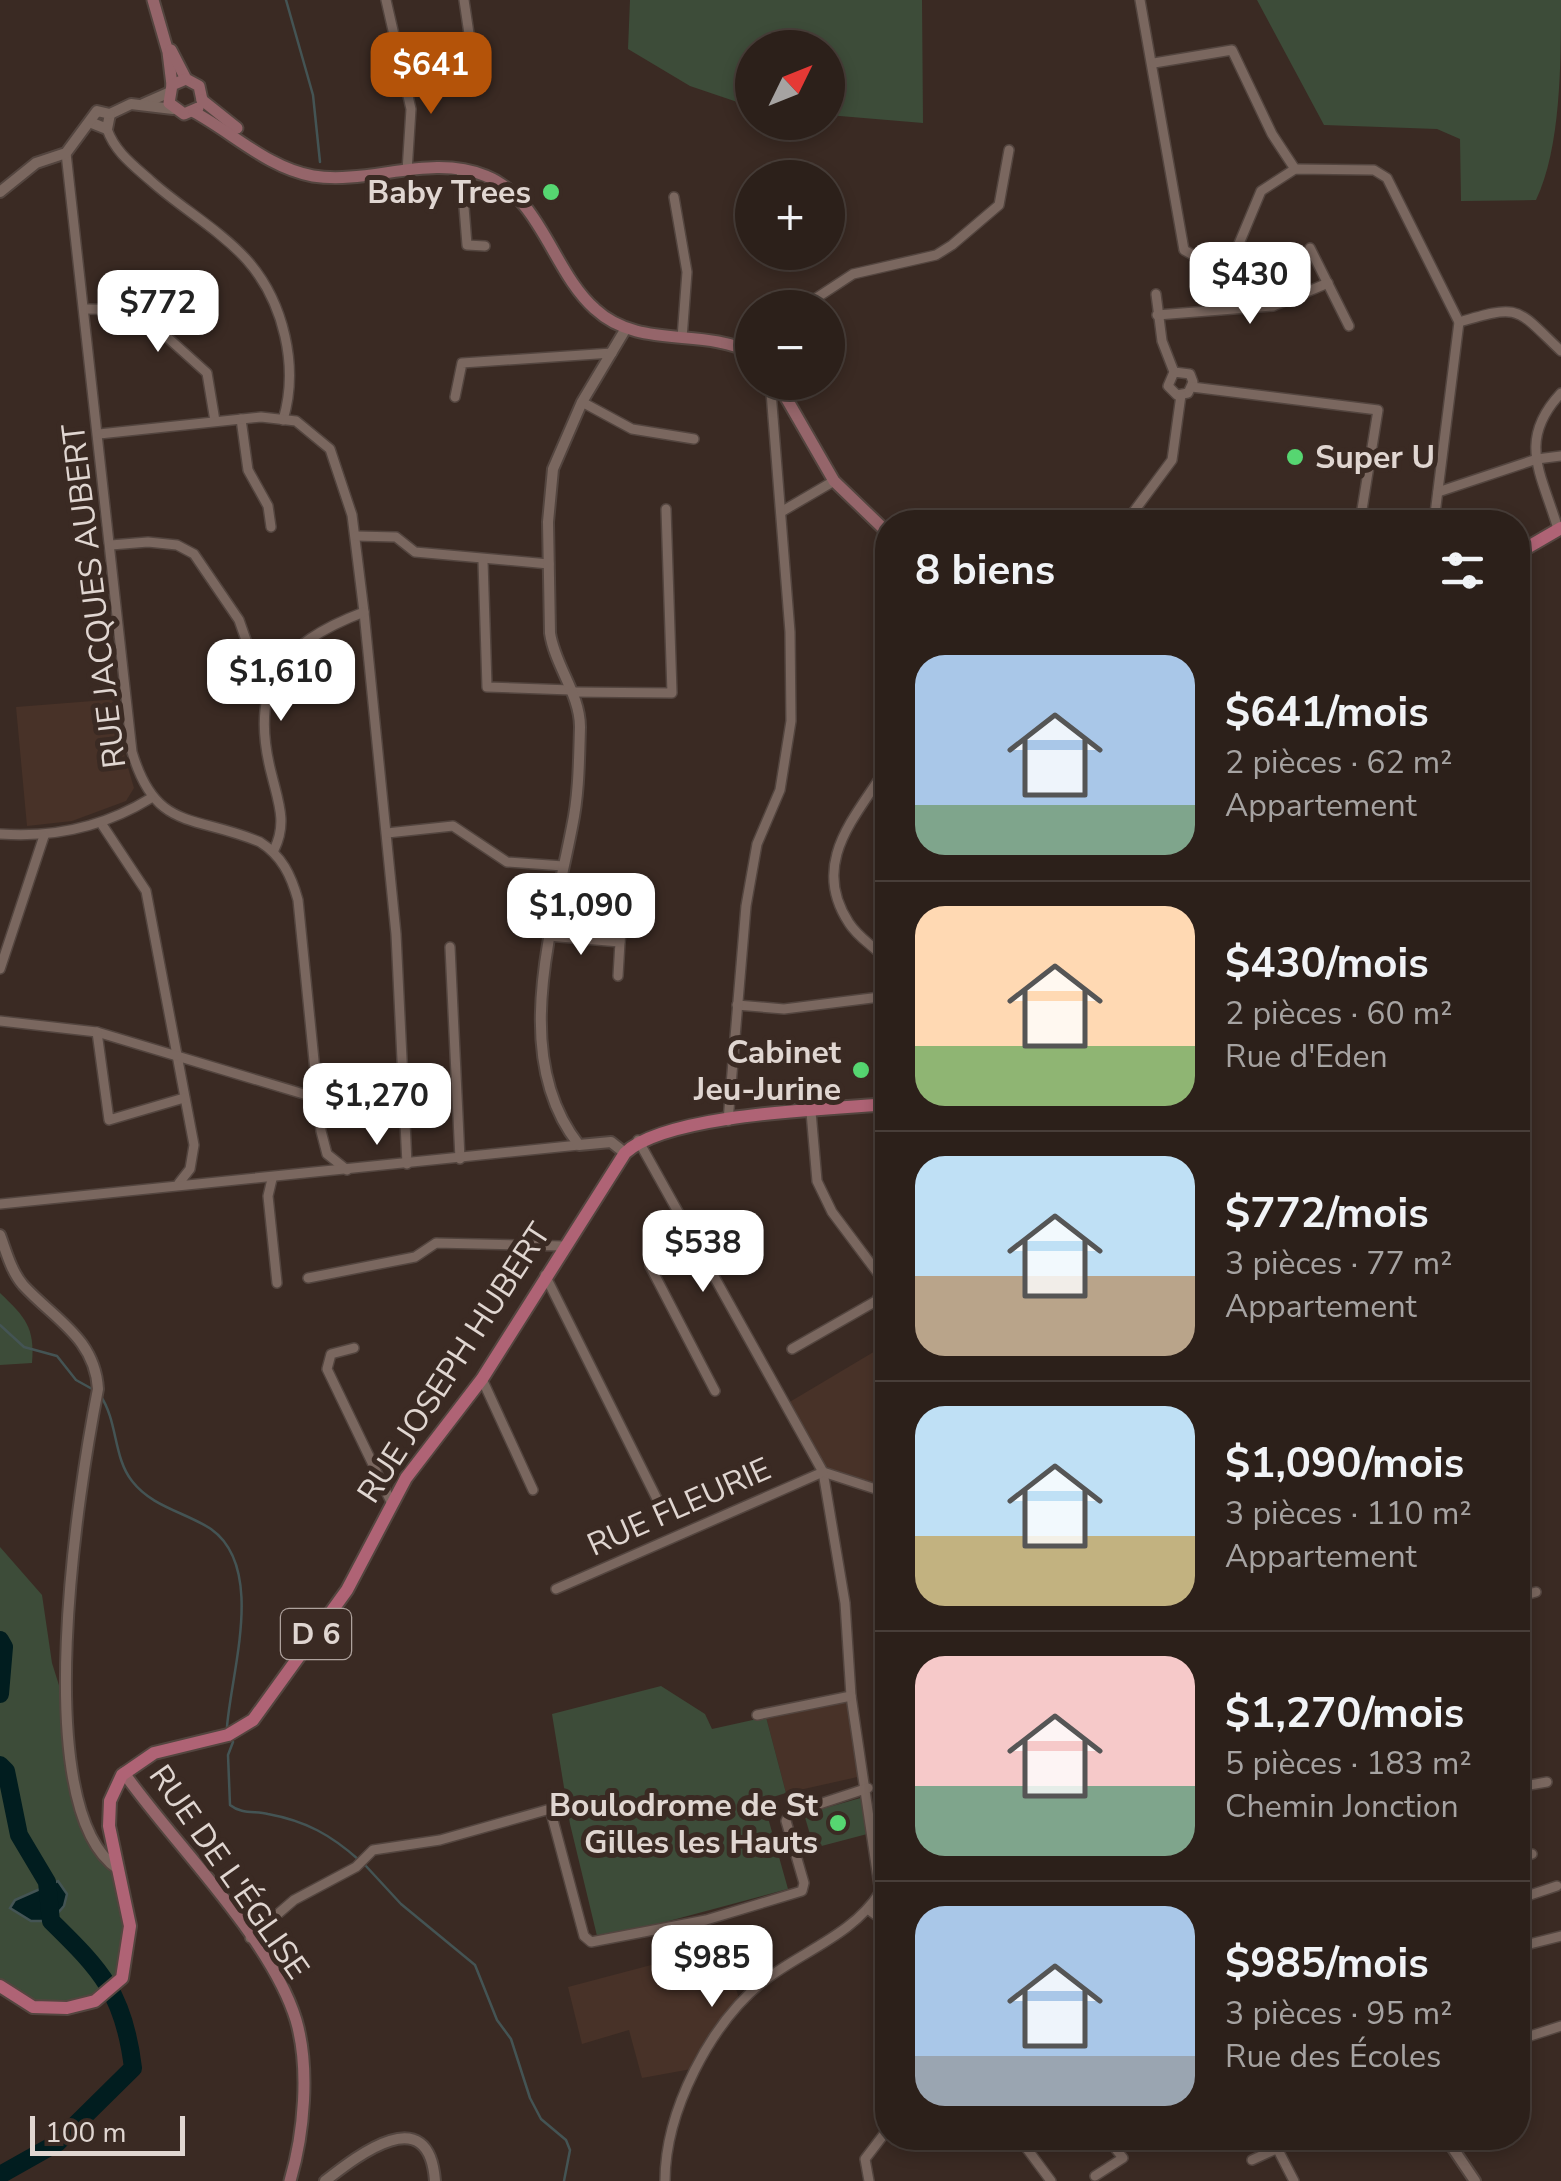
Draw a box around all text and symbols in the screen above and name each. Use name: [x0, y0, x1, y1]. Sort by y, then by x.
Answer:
north arrow: [735, 30, 845, 140]
map controls: [735, 30, 845, 400]
pin: $641: [372, 32, 490, 117]
text: $641: [393, 43, 469, 86]
button: +: [735, 160, 845, 270]
place label: Baby Trees: [367, 171, 531, 214]
marker: Baby Trees: [540, 181, 562, 203]
pin: $430: [1191, 242, 1309, 327]
text: $430: [1212, 253, 1288, 296]
pin: $772: [99, 270, 217, 355]
text: $772: [120, 281, 196, 324]
button: −: [735, 290, 845, 400]
street label: RUE JACQUES AUBERT: [51, 421, 136, 771]
place label: Super U: [1315, 436, 1435, 479]
marker: Super U: [1284, 446, 1306, 468]
text: 8 biens: [915, 542, 1055, 599]
icon: filters: [1435, 543, 1490, 598]
pin: $1,610: [200, 639, 362, 724]
text: $1,610: [229, 650, 333, 693]
text: $641/mois: [1225, 684, 1429, 741]
icon: home: [995, 695, 1115, 815]
text: 2 pièces · 62 m²: [1225, 741, 1452, 784]
text: Appartement: [1225, 784, 1417, 827]
pin: $1,090: [500, 873, 662, 958]
text: $1,090: [529, 884, 633, 927]
text: $430/mois: [1225, 935, 1429, 992]
icon: home: [995, 946, 1115, 1066]
text: 2 pièces · 60 m²: [1225, 992, 1452, 1035]
place label: Cabinet Jeu-Jurine: [693, 1031, 842, 1111]
text: Rue d'Eden: [1225, 1035, 1388, 1078]
marker: Cabinet Jeu-Jurine: [850, 1059, 872, 1081]
pin: $1,270: [296, 1063, 458, 1148]
text: $1,270: [325, 1074, 429, 1117]
text: $772/mois: [1225, 1185, 1429, 1242]
icon: home: [995, 1196, 1115, 1316]
pin: $538: [644, 1210, 762, 1295]
street label: RUE JOSEPH HUBERT: [347, 1214, 561, 1511]
text: $538: [665, 1221, 741, 1264]
text: 3 pièces · 77 m²: [1225, 1242, 1452, 1285]
text: Appartement: [1225, 1285, 1417, 1328]
text: $1,090/mois: [1225, 1435, 1464, 1492]
icon: home: [995, 1446, 1115, 1566]
street label: RUE FLEURIE: [580, 1447, 778, 1567]
text: 3 pièces · 110 m²: [1225, 1492, 1472, 1535]
text: Appartement: [1225, 1535, 1417, 1578]
road number: D 6: [281, 1609, 351, 1659]
text: $1,270/mois: [1225, 1685, 1464, 1742]
icon: home: [995, 1696, 1115, 1816]
text: 5 pièces · 183 m²: [1225, 1742, 1472, 1785]
street label: RUE DE L'ÉGLISE: [139, 1756, 319, 1988]
place label: Boulodrome de St Gilles les Hauts: [549, 1784, 819, 1864]
text: Chemin Jonction: [1225, 1785, 1459, 1828]
marker: Boulodrome de St Gilles les Hauts: [827, 1812, 849, 1834]
pin: $985: [653, 1925, 771, 2010]
text: $985/mois: [1225, 1935, 1429, 1992]
text: $985: [674, 1936, 750, 1979]
icon: home: [995, 1946, 1115, 2066]
text: 3 pièces · 95 m²: [1225, 1992, 1452, 2035]
text: Rue des Écoles: [1225, 2035, 1441, 2078]
scale bar: [30, 2111, 185, 2156]
text: 100 m: [45, 2114, 127, 2152]

